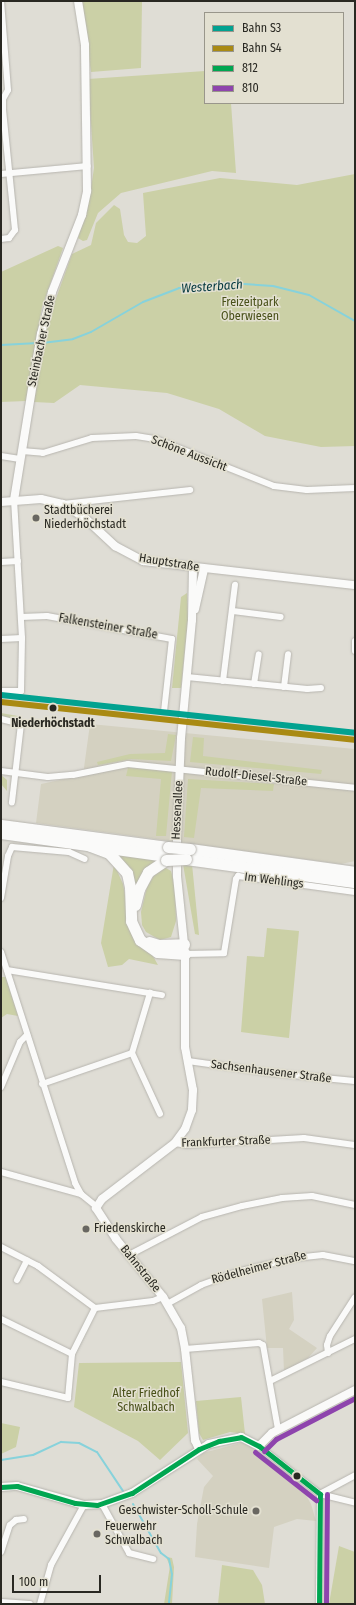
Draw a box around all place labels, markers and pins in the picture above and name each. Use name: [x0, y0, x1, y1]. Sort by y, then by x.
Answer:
place label: Stadtbücherei Niederhöchstadt: [44, 504, 126, 532]
marker: Stadtbücherei Niederhöchstadt: [31, 513, 41, 523]
marker: Niederhöchstadt: [46, 701, 60, 715]
place label: Niederhöchstadt: [11, 717, 95, 731]
place label: Friedenskirche: [94, 1222, 166, 1236]
marker: Friedenskirche: [81, 1224, 91, 1234]
unlabelled marker: [292, 1471, 302, 1481]
place label: Geschwister-Scholl-Schule: [119, 1504, 248, 1518]
marker: Geschwister-Scholl-Schule: [251, 1506, 261, 1516]
place label: Feuerwehr Schwalbach: [105, 1520, 163, 1548]
marker: Feuerwehr Schwalbach: [92, 1529, 102, 1539]

